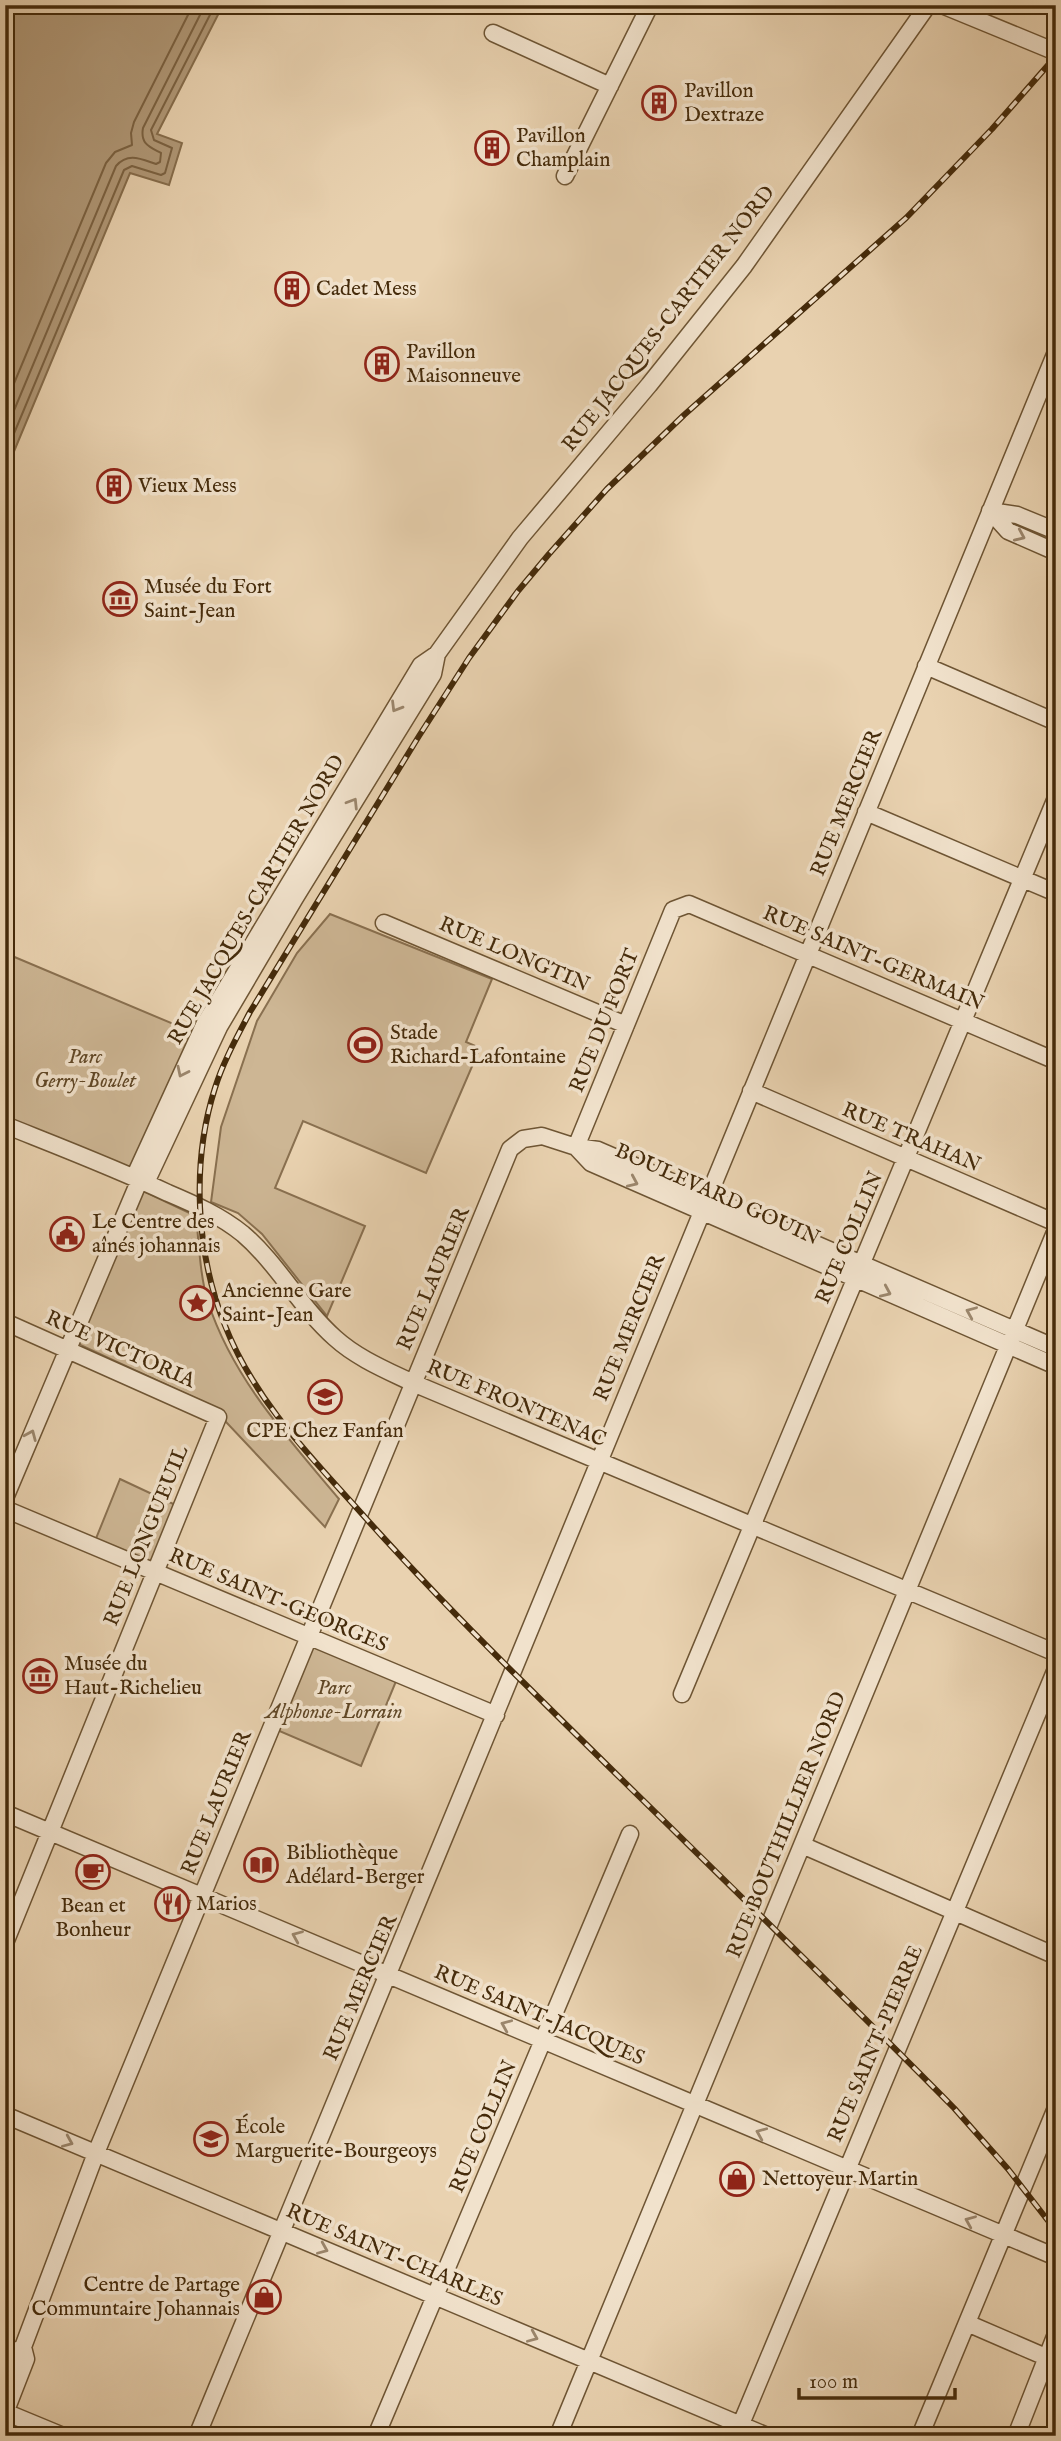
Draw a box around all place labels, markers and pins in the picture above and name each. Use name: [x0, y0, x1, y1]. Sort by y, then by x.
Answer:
place label: Pavillon Dextraze: [684, 78, 764, 129]
building icon: Pavillon Dextraze: [640, 84, 678, 122]
place label: Pavillon Champlain: [516, 123, 610, 174]
building icon: Pavillon Champlain: [473, 129, 511, 167]
building icon: Cadet Mess: [273, 270, 311, 308]
place label: Cadet Mess: [316, 276, 417, 303]
place label: Pavillon Maisonneuve: [406, 339, 521, 390]
building icon: Pavillon Maisonneuve: [363, 345, 401, 383]
building icon: Vieux Mess: [95, 467, 133, 505]
place label: Vieux Mess: [137, 473, 237, 500]
place label: Musée du Fort Saint-Jean: [144, 574, 272, 625]
museum icon: Musée du Fort Saint-Jean: [101, 580, 139, 618]
place label: Stade Richard-Lafontaine: [390, 1020, 566, 1071]
sports icon: Stade Richard-Lafontaine: [346, 1026, 384, 1064]
place label: Le Centre des aînés johannais: [92, 1209, 220, 1260]
public building icon: Le Centre des aînés johannais: [48, 1215, 86, 1253]
place label: Ancienne Gare Saint-Jean: [221, 1278, 352, 1329]
place icon: Ancienne Gare Saint-Jean: [178, 1284, 216, 1322]
school or university icon: CPE Chez Fanfan: [306, 1378, 344, 1416]
place label: CPE Chez Fanfan: [246, 1418, 404, 1445]
place label: Musée du Haut-Richelieu: [64, 1651, 202, 1702]
museum icon: Musée du Haut-Richelieu: [21, 1657, 59, 1695]
place label: Bibliothèque Adélard-Berger: [285, 1840, 425, 1891]
library icon: Bibliothèque Adélard-Berger: [242, 1846, 280, 1884]
cafe icon: Bean et Bonheur: [74, 1853, 112, 1891]
restaurant icon: Marios: [153, 1885, 191, 1923]
place label: Marios: [196, 1891, 257, 1918]
place label: Bean et Bonheur: [55, 1893, 131, 1944]
place label: École Marguerite-Bourgeoys: [235, 2113, 437, 2165]
school or university icon: École Marguerite-Bourgeoys: [192, 2120, 230, 2158]
shop icon: Nettoyeur Martin: [718, 2160, 756, 2198]
place label: Nettoyeur Martin: [762, 2166, 918, 2193]
place label: Centre de Partage Communtaire Johannais: [32, 2272, 240, 2323]
shop icon: Centre de Partage Communtaire Johannais: [245, 2278, 283, 2316]

